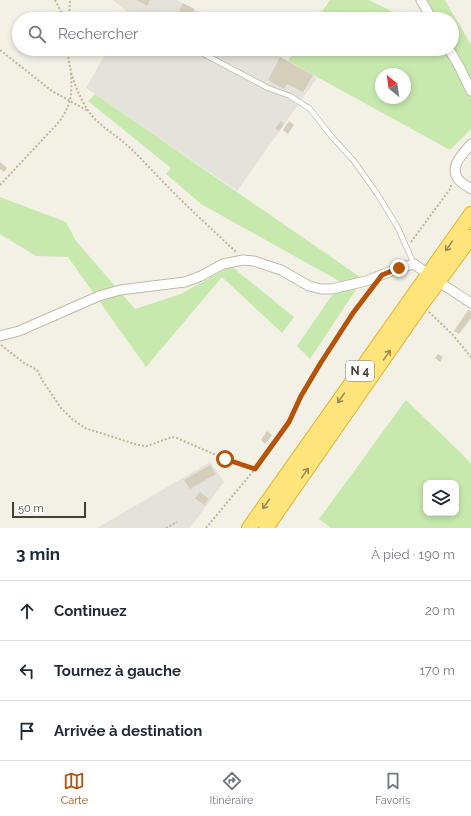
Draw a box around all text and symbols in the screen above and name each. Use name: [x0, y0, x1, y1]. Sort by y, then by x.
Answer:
search box: [12, 12, 459, 56]
icon: search: [26, 23, 48, 45]
text: Rechercher: [58, 25, 138, 43]
north arrow: [375, 68, 411, 104]
one-way arrow: [444, 240, 453, 251]
route end: [390, 259, 408, 277]
one-way arrow: [383, 350, 391, 361]
road number: N 4: [346, 361, 374, 381]
one-way arrow: [337, 392, 345, 403]
route start: [216, 450, 234, 468]
one-way arrow: [301, 468, 309, 479]
map controls: [423, 480, 459, 516]
button: layers: [423, 480, 459, 516]
one-way arrow: [262, 498, 270, 509]
scale bar: [12, 500, 86, 519]
text: 50 m: [18, 502, 44, 515]
text: 3 min: [16, 544, 60, 564]
text: À pied · 190 m: [371, 547, 455, 562]
icon: ahead: [16, 600, 38, 622]
text: Continuez: [54, 602, 127, 620]
text: 20 m: [425, 603, 455, 618]
icon: left: [16, 660, 38, 682]
text: Tournez à gauche: [54, 662, 181, 680]
text: 170 m: [419, 663, 455, 678]
icon: arrive: [16, 720, 38, 742]
text: Arrivée à destination: [54, 722, 202, 740]
tab: Carte: [61, 770, 88, 807]
tab: Itinéraire: [210, 770, 254, 807]
tab: Favoris: [375, 770, 410, 807]

